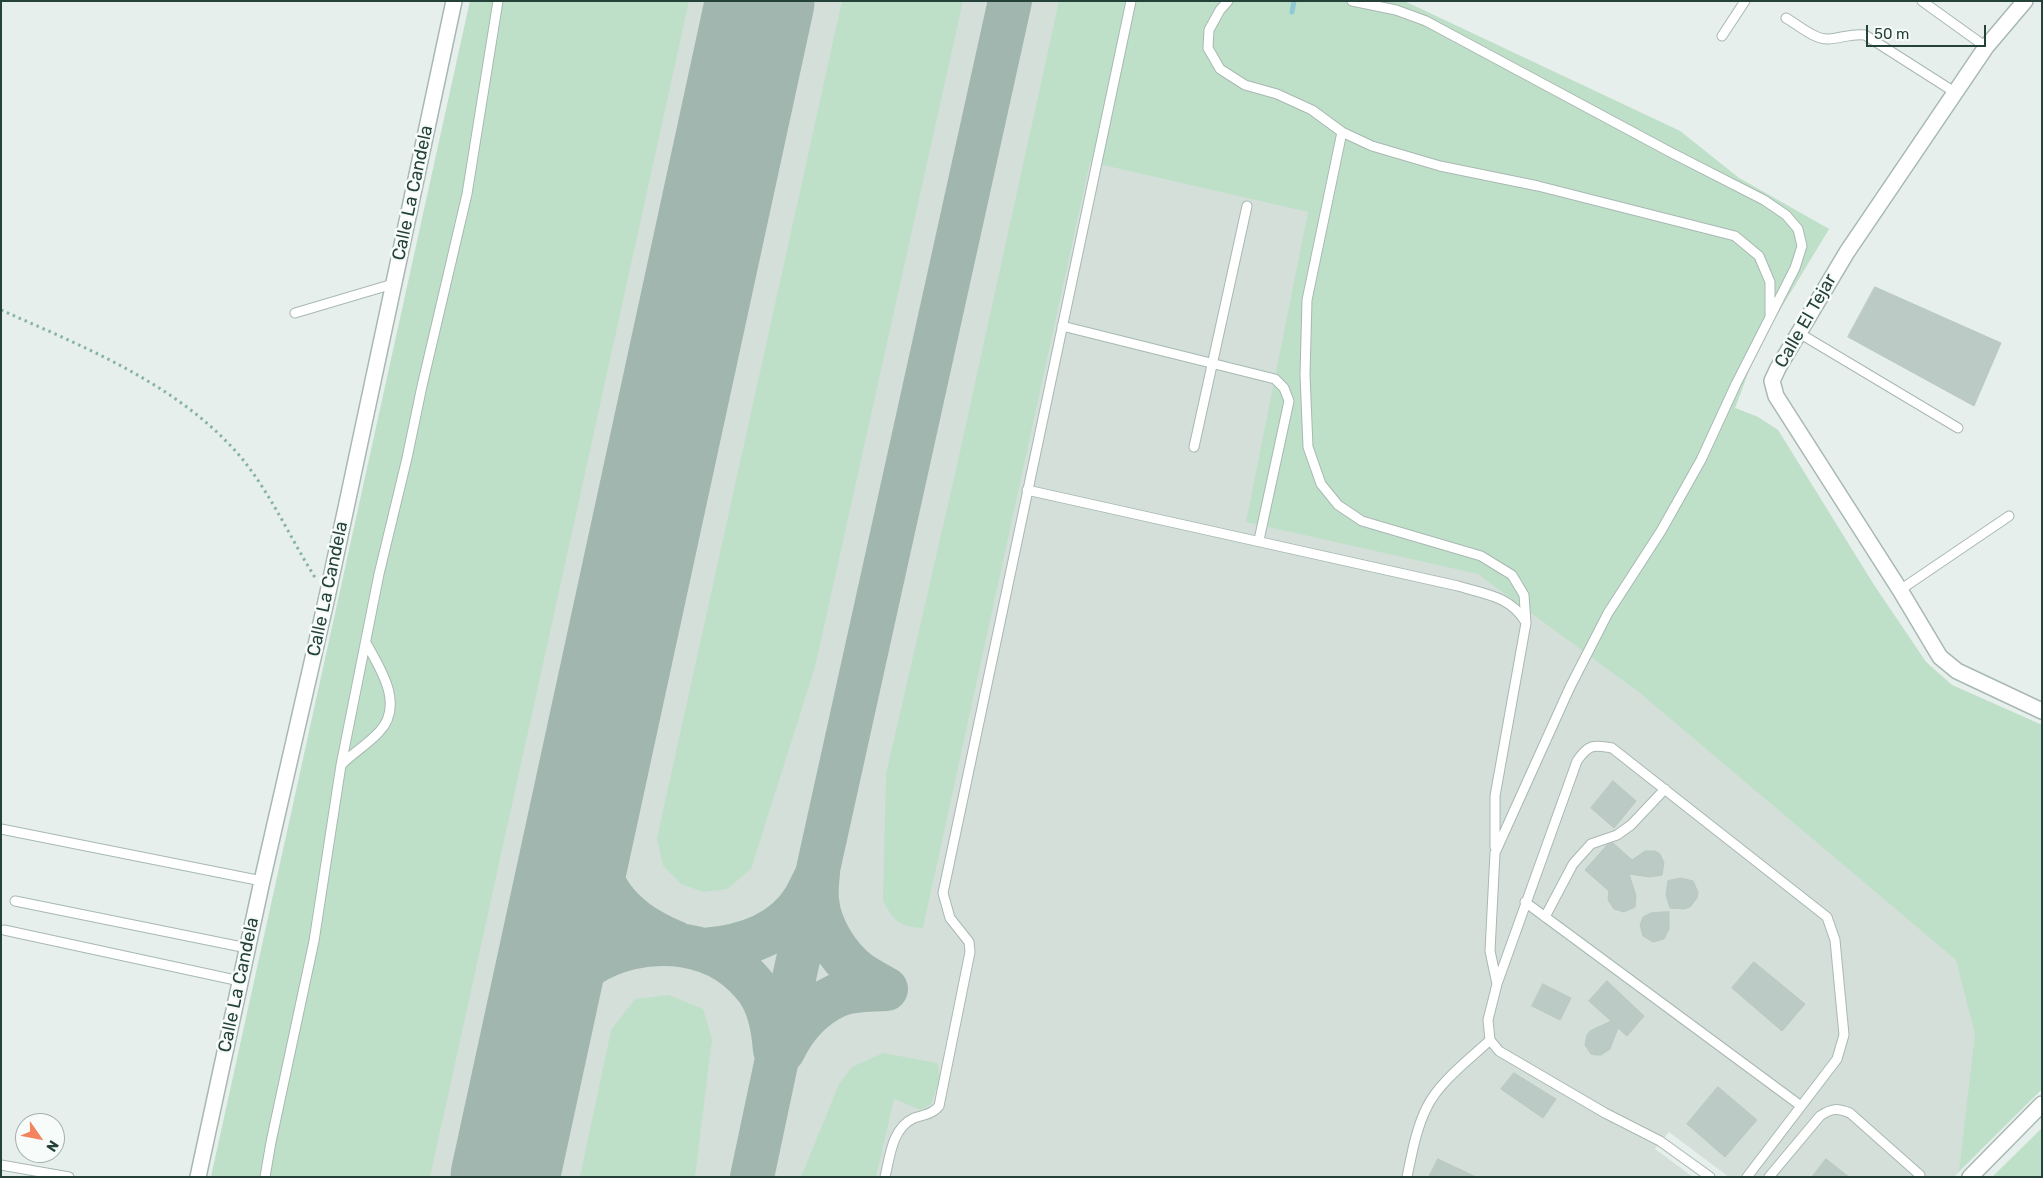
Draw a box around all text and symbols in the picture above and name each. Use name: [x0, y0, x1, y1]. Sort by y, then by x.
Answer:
scale bar: [1868, 15, 1988, 47]
text: 50 m: [1874, 25, 1909, 43]
street label: Calle La Candela: [388, 123, 438, 263]
street label: Calle El Tejar: [1770, 270, 1842, 372]
street label: Calle La Candela: [303, 519, 353, 659]
street label: Calle La Candela: [214, 915, 264, 1055]
north arrow: [15, 1113, 65, 1163]
text: N: [42, 1137, 62, 1155]

